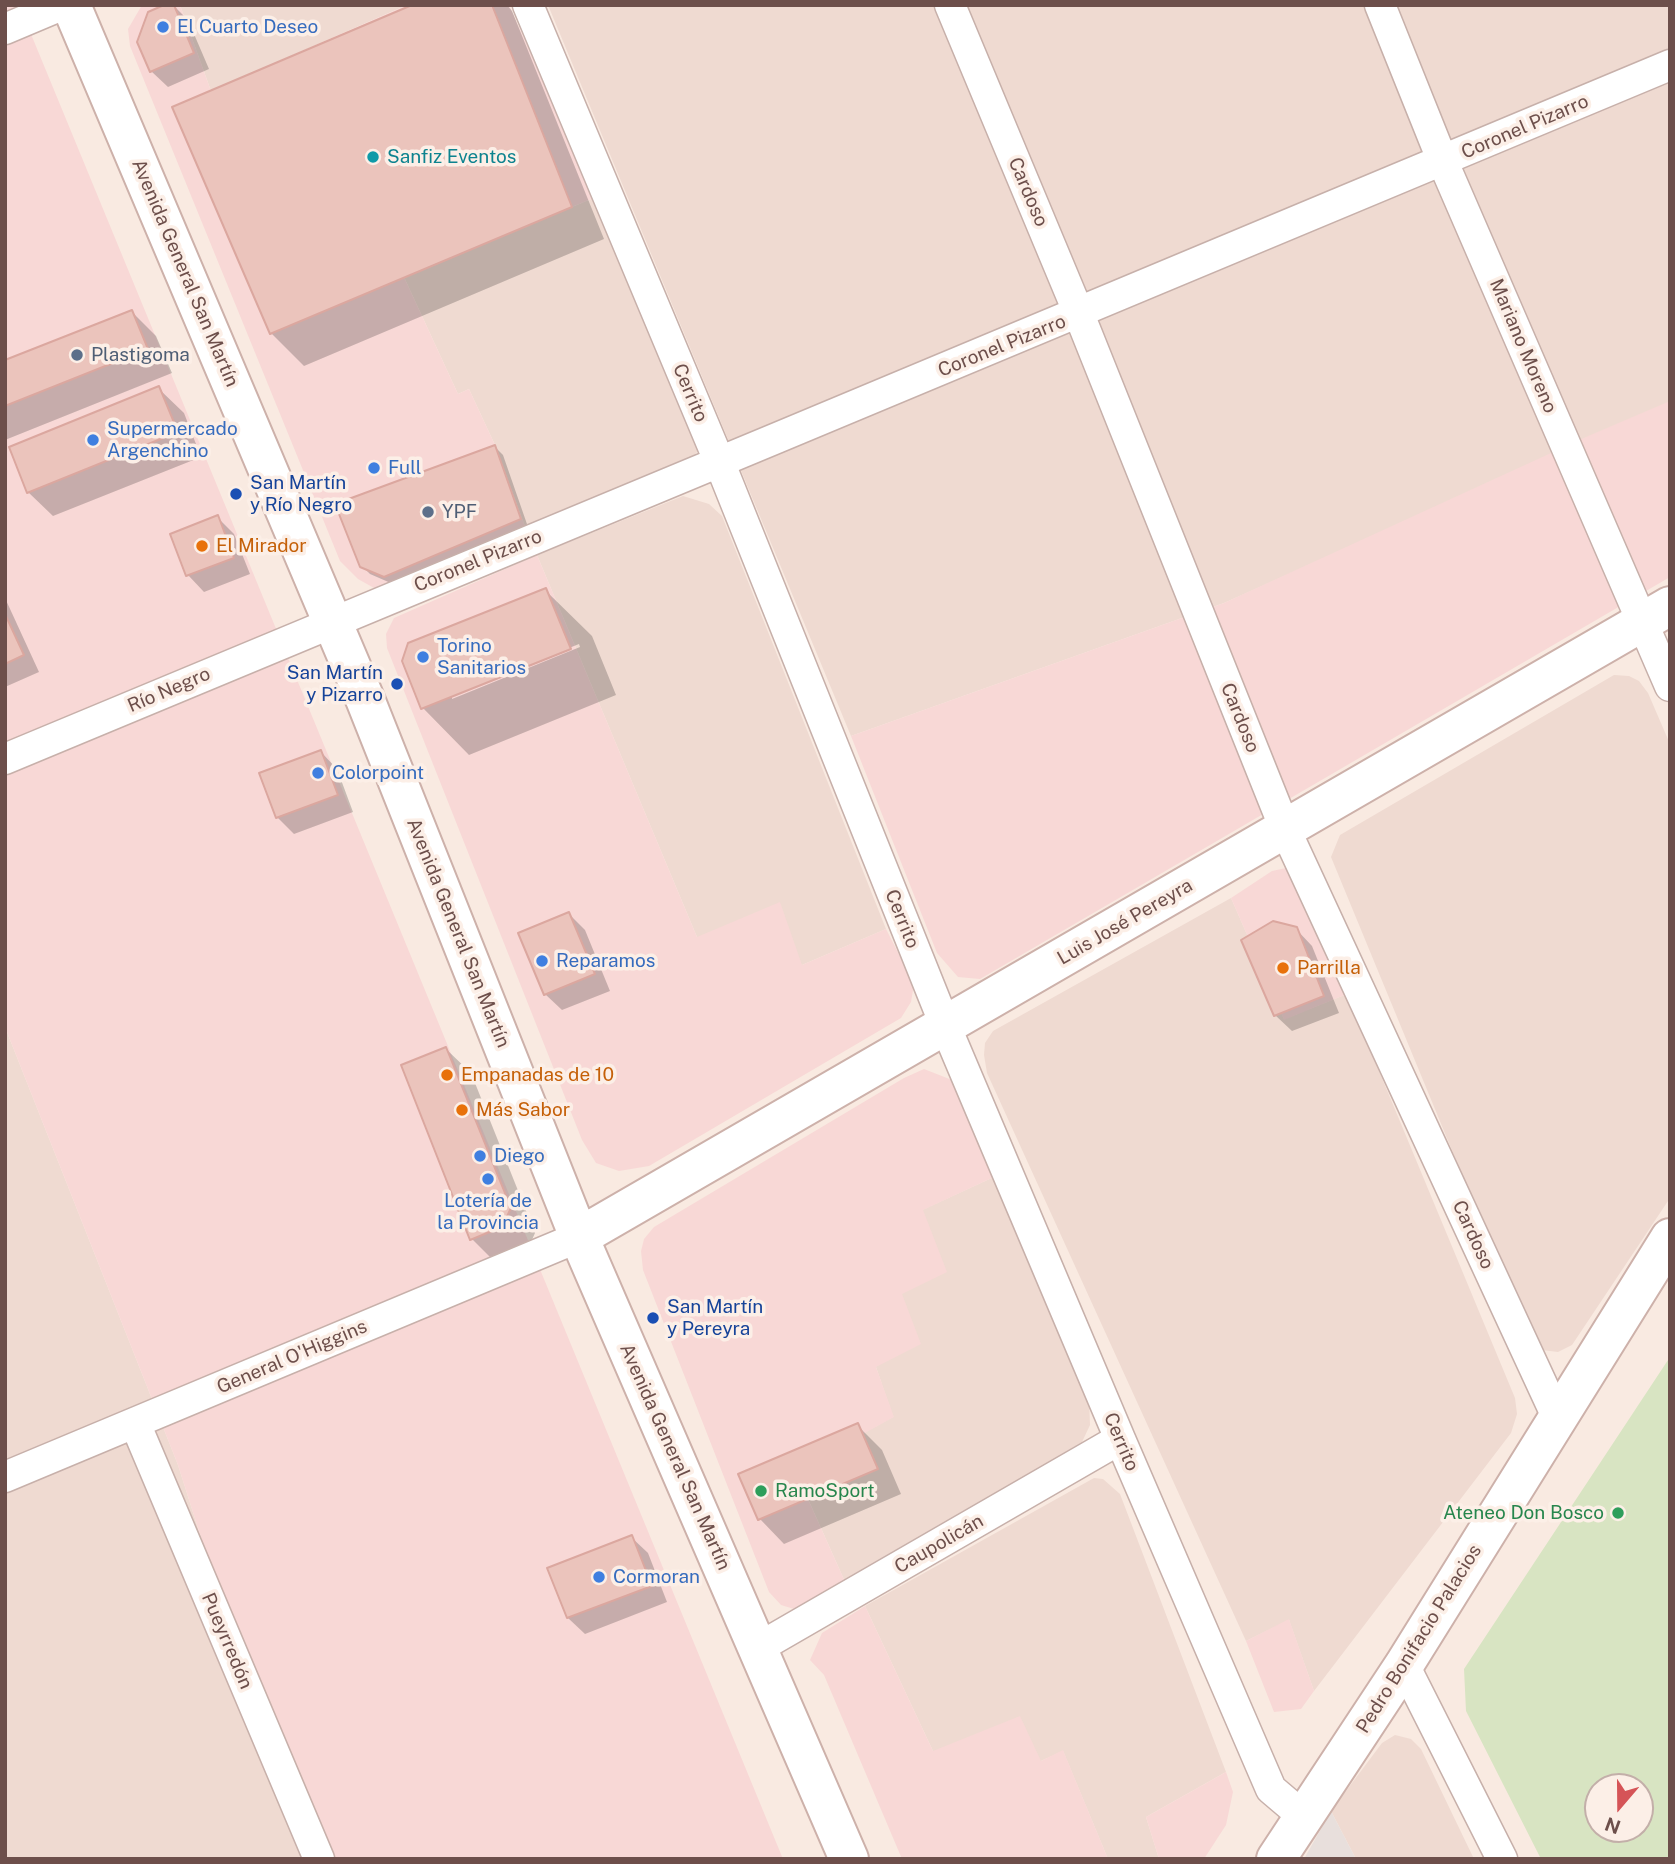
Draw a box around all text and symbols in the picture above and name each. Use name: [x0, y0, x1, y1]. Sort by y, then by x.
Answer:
place label: El Cuarto Deseo: [177, 16, 318, 38]
marker: El Cuarto Deseo: [155, 19, 171, 35]
street label: Coronel Pizarro: [1458, 90, 1592, 164]
place label: Sanfiz Eventos: [387, 146, 516, 168]
marker: Sanfiz Eventos: [365, 149, 381, 165]
street label: Cardoso: [1003, 154, 1053, 230]
street label: Avenida General San Martín: [127, 156, 243, 390]
street label: Mariano Moreno: [1484, 276, 1562, 416]
street label: Coronel Pizarro: [935, 310, 1069, 382]
place label: Plastigoma: [91, 344, 190, 366]
marker: Plastigoma: [69, 347, 85, 363]
street label: Cerrito: [668, 360, 712, 426]
place label: Supermercado Argenchino: [107, 418, 238, 462]
marker: Supermercado Argenchino: [85, 432, 101, 448]
place label: Full: [388, 457, 421, 479]
marker: Full: [366, 460, 382, 476]
place label: San Martín y Río Negro: [250, 472, 352, 516]
marker: San Martín y Río Negro: [228, 486, 244, 502]
place label: YPF: [442, 501, 477, 523]
marker: YPF: [420, 504, 436, 520]
street label: Coronel Pizarro: [411, 525, 545, 597]
place label: El Mirador: [216, 535, 307, 557]
marker: El Mirador: [194, 538, 210, 554]
place label: Torino Sanitarios: [437, 635, 526, 679]
marker: Torino Sanitarios: [415, 649, 431, 665]
street label: Río Negro: [124, 662, 214, 718]
place label: San Martín y Pizarro: [287, 662, 383, 706]
marker: San Martín y Pizarro: [389, 676, 405, 692]
street label: Cardoso: [1216, 680, 1264, 756]
place label: Colorpoint: [332, 762, 424, 784]
marker: Colorpoint: [310, 765, 326, 781]
street label: Avenida General San Martín: [401, 815, 515, 1051]
street label: Luis José Pereyra: [1053, 874, 1197, 970]
street label: Cerrito: [880, 886, 924, 952]
place label: Reparamos: [556, 950, 655, 972]
marker: Reparamos: [534, 953, 550, 969]
place label: Parrilla: [1297, 957, 1361, 979]
marker: Parrilla: [1275, 960, 1291, 976]
place label: Empanadas de 10: [461, 1064, 614, 1086]
marker: Empanadas de 10: [439, 1067, 455, 1083]
place label: Más Sabor: [476, 1099, 570, 1121]
marker: Más Sabor: [454, 1102, 470, 1118]
place label: Diego: [494, 1145, 545, 1167]
marker: Diego: [472, 1148, 488, 1164]
marker: Lotería de la Provincia: [480, 1171, 496, 1187]
place label: Lotería de la Provincia: [437, 1190, 539, 1234]
street label: Cardoso: [1447, 1197, 1499, 1273]
place label: San Martín y Pereyra: [667, 1296, 763, 1340]
marker: San Martín y Pereyra: [645, 1310, 661, 1326]
street label: General O'Higgins: [213, 1315, 371, 1399]
street label: Avenida General San Martín: [615, 1340, 735, 1574]
street label: Cerrito: [1099, 1409, 1143, 1475]
place label: RamoSport: [775, 1480, 875, 1502]
marker: RamoSport: [753, 1483, 769, 1499]
place label: Ateneo Don Bosco: [1443, 1502, 1604, 1524]
marker: Ateneo Don Bosco: [1610, 1505, 1626, 1521]
street label: Caupolicán: [891, 1509, 987, 1579]
street label: Pedro Bonifacio Palacios: [1352, 1540, 1486, 1738]
place label: Cormoran: [613, 1566, 700, 1588]
marker: Cormoran: [591, 1569, 607, 1585]
street label: Pueyrredón: [197, 1589, 257, 1693]
north arrow: [1584, 1773, 1654, 1843]
text: N: [1602, 1813, 1623, 1839]

